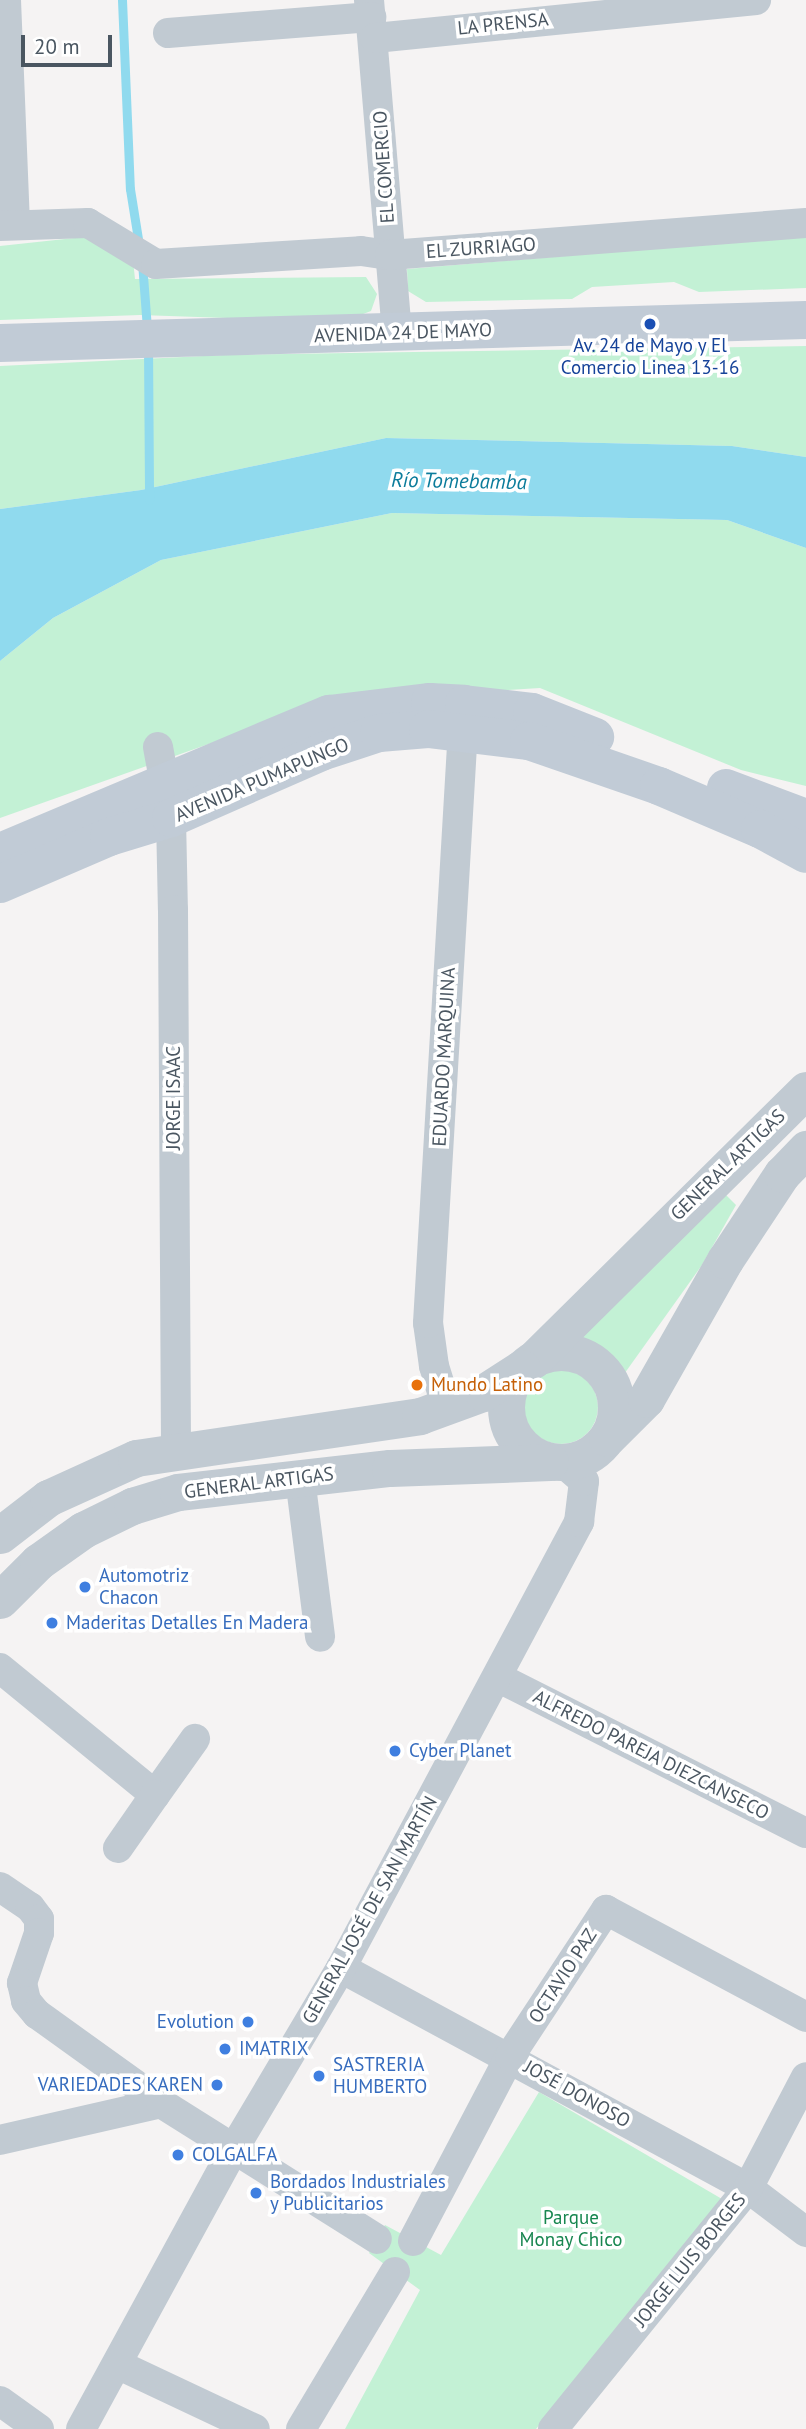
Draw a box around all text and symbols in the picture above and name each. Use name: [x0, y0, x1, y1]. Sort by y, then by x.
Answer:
street label: LA PRENSA: [456, 8, 550, 40]
scale bar: [24, 21, 116, 65]
text: 20 m: [34, 33, 80, 60]
street label: EL COMERCIO: [369, 110, 399, 224]
street label: EL ZURRIAGO: [425, 233, 537, 263]
marker: Av. 24 de Mayo y El Comercio Linea 13-16: [642, 316, 658, 332]
street label: AVENIDA 24 DE MAYO: [313, 318, 493, 348]
place label: Av. 24 de Mayo y El Comercio Linea 13-16: [561, 335, 739, 379]
water label: Río Tomebamba: [391, 467, 527, 495]
street label: AVENIDA PUMAPUNGO: [171, 733, 353, 827]
street label: EDUARDO MARQUINA: [428, 967, 460, 1147]
street label: JORGE ISAAC: [163, 1046, 185, 1150]
street label: GENERAL ARTIGAS: [665, 1104, 791, 1226]
place label: Mundo Latino: [431, 1374, 543, 1396]
marker: Mundo Latino: [409, 1377, 425, 1393]
street label: GENERAL ARTIGAS: [182, 1462, 336, 1504]
place label: Automotriz Chacon: [99, 1565, 189, 1609]
marker: Automotriz Chacon: [77, 1579, 93, 1595]
place label: Maderitas Detalles En Madera: [66, 1612, 308, 1634]
marker: Maderitas Detalles En Madera: [44, 1615, 60, 1631]
street label: ALFREDO PAREJA DIEZCANSECO: [529, 1685, 773, 1825]
place label: Cyber Planet: [409, 1740, 511, 1762]
marker: Cyber Planet: [387, 1743, 403, 1759]
street label: GENERAL JOSÉ DE SAN MARTÍN: [298, 1792, 442, 2028]
street label: OCTAVIO PAZ: [524, 1925, 602, 2027]
place label: Evolution: [157, 2011, 234, 2033]
marker: Evolution: [240, 2014, 256, 2030]
place label: IMATRIX: [239, 2038, 309, 2060]
marker: IMATRIX: [217, 2041, 233, 2057]
place label: SASTRERIA HUMBERTO: [333, 2054, 427, 2098]
street label: JOSÉ DONOSO: [520, 2055, 634, 2133]
marker: SASTRERIA HUMBERTO: [311, 2068, 327, 2084]
place label: VARIEDADES KAREN: [38, 2074, 203, 2096]
marker: VARIEDADES KAREN: [209, 2077, 225, 2093]
place label: COLGALFA: [192, 2144, 277, 2166]
marker: COLGALFA: [170, 2147, 186, 2163]
place label: Bordados Industriales y Publicitarios: [270, 2171, 446, 2215]
marker: Bordados Industriales y Publicitarios: [248, 2185, 264, 2201]
street label: JORGE LUIS BORGES: [629, 2189, 751, 2331]
park label: Parque Monay Chico: [519, 2207, 623, 2251]

